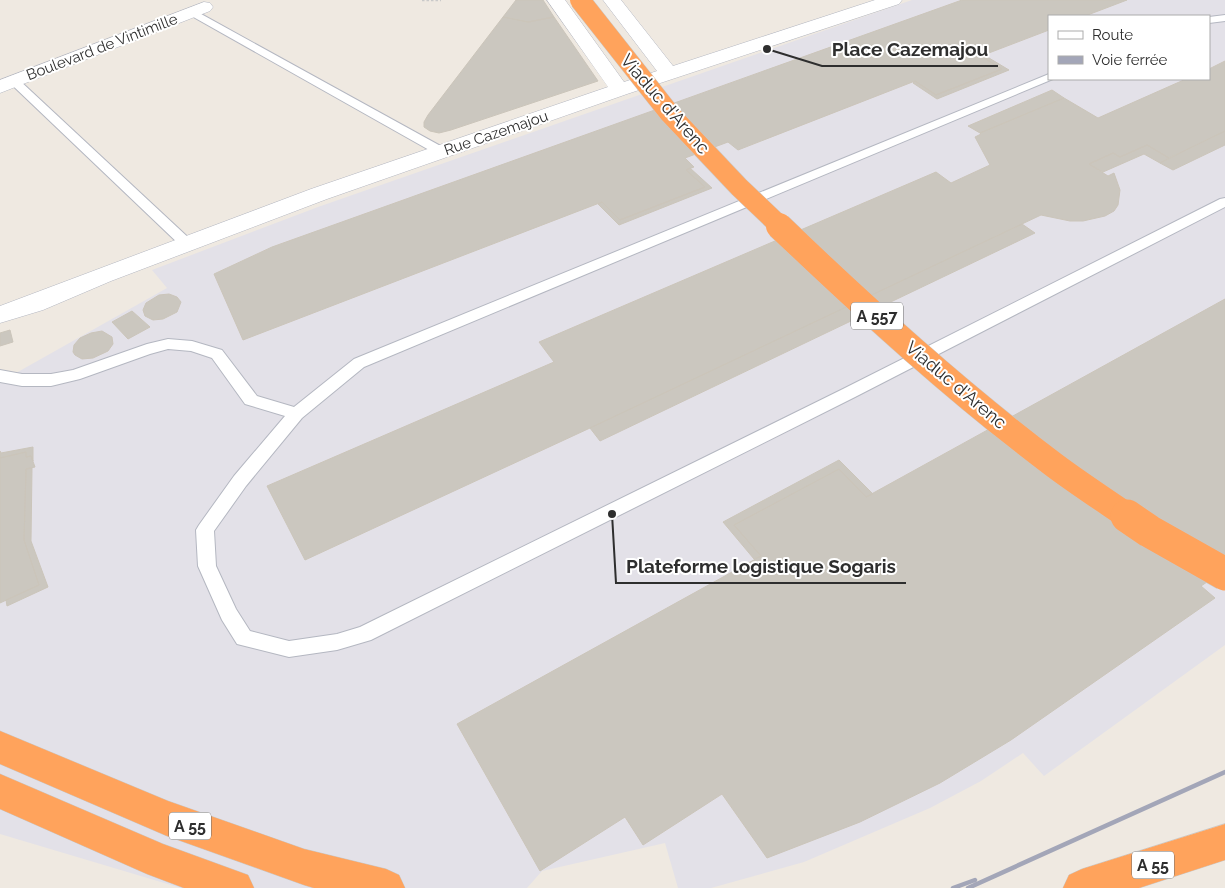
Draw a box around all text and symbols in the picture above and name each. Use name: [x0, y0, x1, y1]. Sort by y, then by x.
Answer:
street label: Boulevard de Vintimille: [24, 10, 180, 84]
legend: [1048, 15, 1210, 80]
text: Route: [1092, 26, 1133, 44]
callout: Place Cazemajou: [822, 32, 998, 66]
text: Place Cazemajou: [832, 38, 988, 60]
street label: Viaduc d'Arenc: [616, 50, 714, 158]
text: Voie ferrée: [1092, 51, 1168, 69]
street label: Rue Cazemajou: [442, 107, 550, 159]
road number: A 557: [851, 302, 903, 330]
street label: Viaduc d'Arenc: [902, 336, 1011, 433]
callout: Plateforme logistique Sogaris: [616, 549, 906, 583]
text: Plateforme logistique Sogaris: [626, 555, 896, 577]
road number: A 55: [169, 812, 211, 839]
road number: A 55: [1132, 852, 1174, 878]

